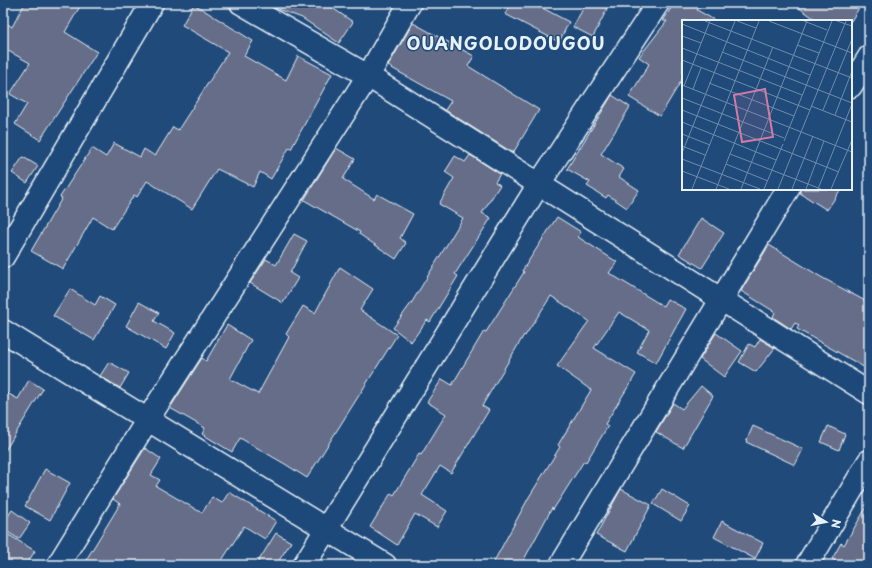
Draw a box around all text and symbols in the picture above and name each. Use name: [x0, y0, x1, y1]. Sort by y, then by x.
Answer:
inset map: [682, 20, 852, 190]
district label: OUANGOLODOUGOU: [407, 30, 605, 56]
north arrow: [806, 502, 846, 542]
text: N: [827, 518, 845, 530]

